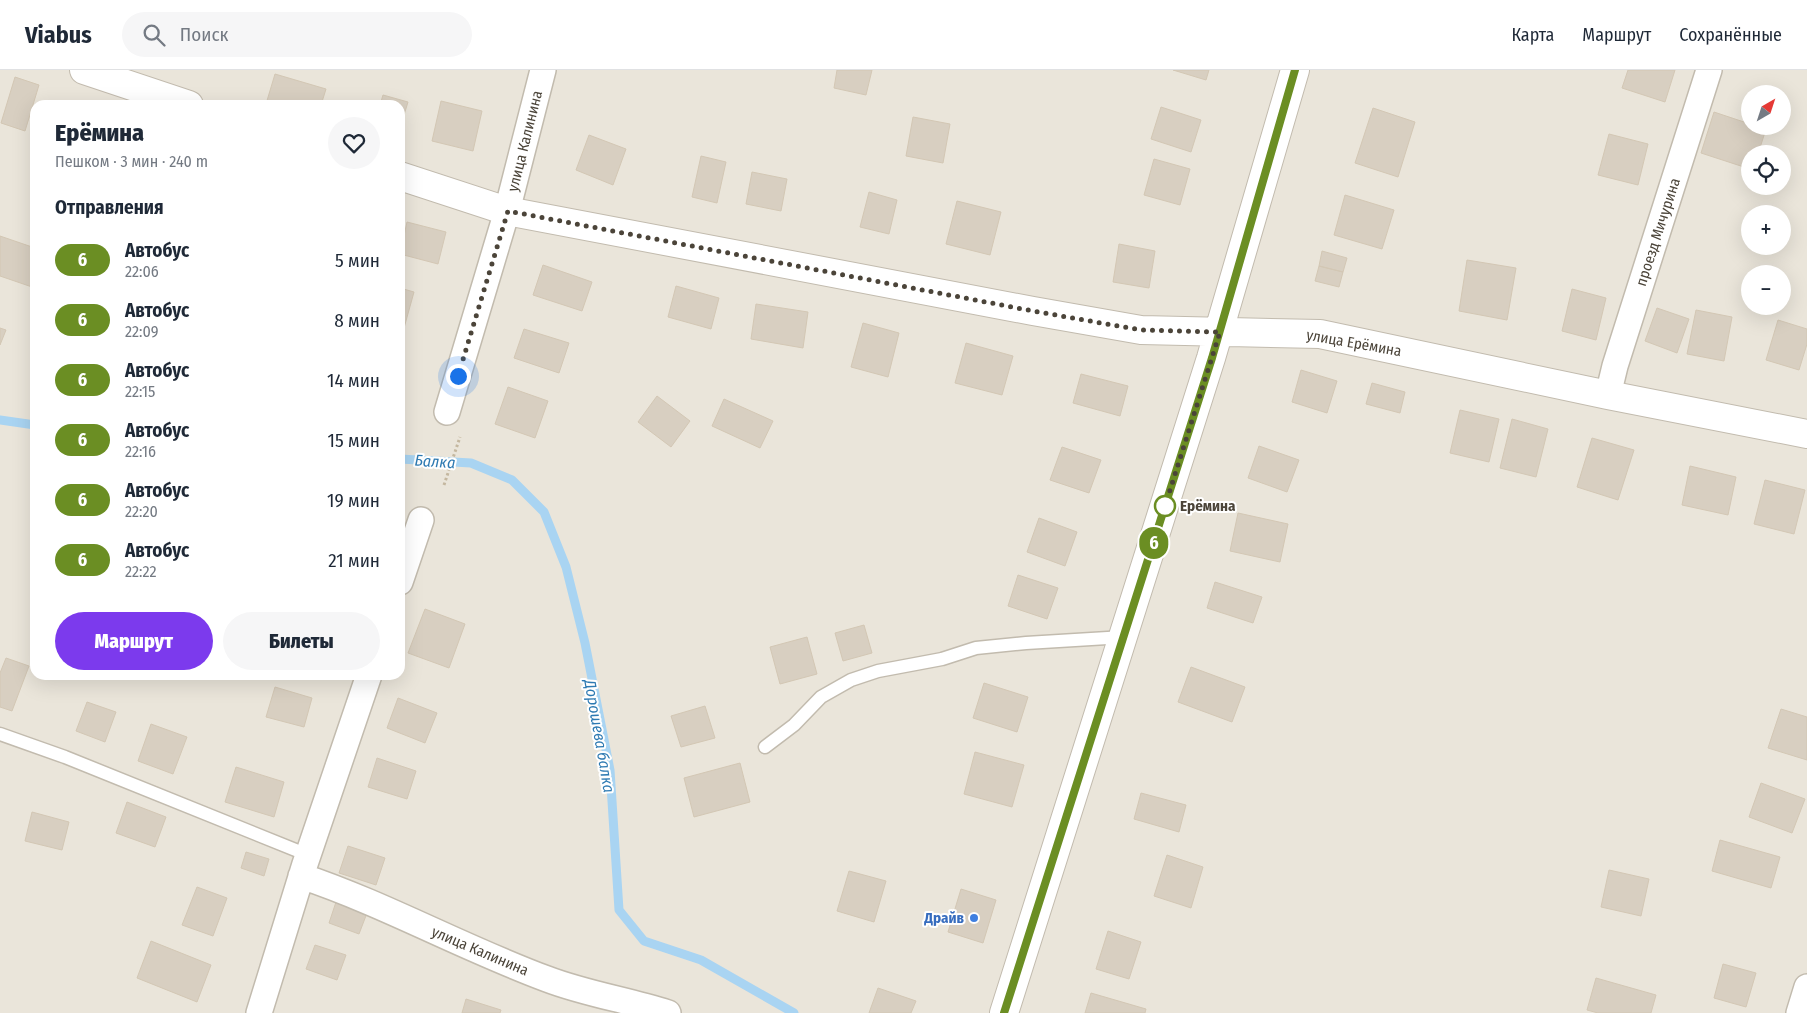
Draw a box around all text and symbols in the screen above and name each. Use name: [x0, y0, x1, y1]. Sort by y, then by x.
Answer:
search box: [122, 12, 472, 57]
text: Viabus: [25, 21, 92, 49]
icon: search: [140, 21, 168, 49]
text: Поиск: [180, 23, 228, 46]
text: Карта: [1511, 24, 1554, 46]
text: Маршрут: [1582, 24, 1651, 46]
text: Сохранённые: [1679, 24, 1782, 46]
north arrow: [1741, 85, 1791, 135]
map controls: [1741, 85, 1791, 315]
street label: улица Калинина: [504, 89, 546, 193]
button: heart: [328, 117, 380, 169]
text: Ерёмина: [55, 119, 144, 147]
button: locate: [1741, 145, 1791, 195]
text: Пешком · 3 мин · 240 m: [55, 152, 208, 171]
street label: проезд Мичурина: [1632, 176, 1684, 288]
text: Отправления: [55, 196, 164, 219]
button: +: [1741, 205, 1791, 255]
text: Автобус: [125, 239, 189, 262]
text: 6: [78, 249, 87, 271]
text: 5 мин: [335, 249, 380, 272]
text: 22:06: [125, 262, 159, 281]
button: −: [1741, 265, 1791, 315]
text: Автобус: [125, 299, 189, 322]
text: 6: [78, 309, 87, 331]
text: 8 мин: [334, 309, 380, 332]
text: 22:09: [125, 322, 159, 341]
street label: улица Ерёмина: [1305, 326, 1403, 360]
text: Автобус: [125, 359, 189, 382]
your location: [446, 364, 471, 389]
text: 6: [78, 369, 87, 391]
text: 14 мин: [327, 369, 380, 392]
text: 22:15: [125, 382, 155, 401]
text: Автобус: [125, 419, 189, 442]
text: 6: [78, 429, 87, 451]
text: 15 мин: [328, 429, 380, 452]
text: 22:16: [125, 442, 156, 461]
water label: Балка: [414, 451, 456, 472]
text: Автобус: [125, 479, 189, 502]
text: 6: [78, 489, 87, 511]
text: 19 мин: [327, 489, 380, 512]
marker: Ерёмина: [1154, 495, 1176, 517]
place label: Ерёмина: [1180, 497, 1236, 515]
text: 22:20: [125, 502, 158, 521]
line badge: 6: [1138, 527, 1170, 559]
text: 6: [1149, 532, 1159, 554]
text: Автобус: [125, 539, 189, 562]
text: 6: [78, 549, 87, 571]
text: 21 мин: [328, 549, 380, 572]
text: 22:22: [125, 562, 157, 581]
button: Маршрут: [55, 612, 213, 670]
button: Билеты: [223, 612, 380, 670]
water label: Дорошева балка: [580, 676, 619, 794]
place label: Драйв: [923, 909, 964, 927]
marker: Драйв: [968, 912, 980, 924]
street label: улица Калинина: [429, 922, 531, 980]

